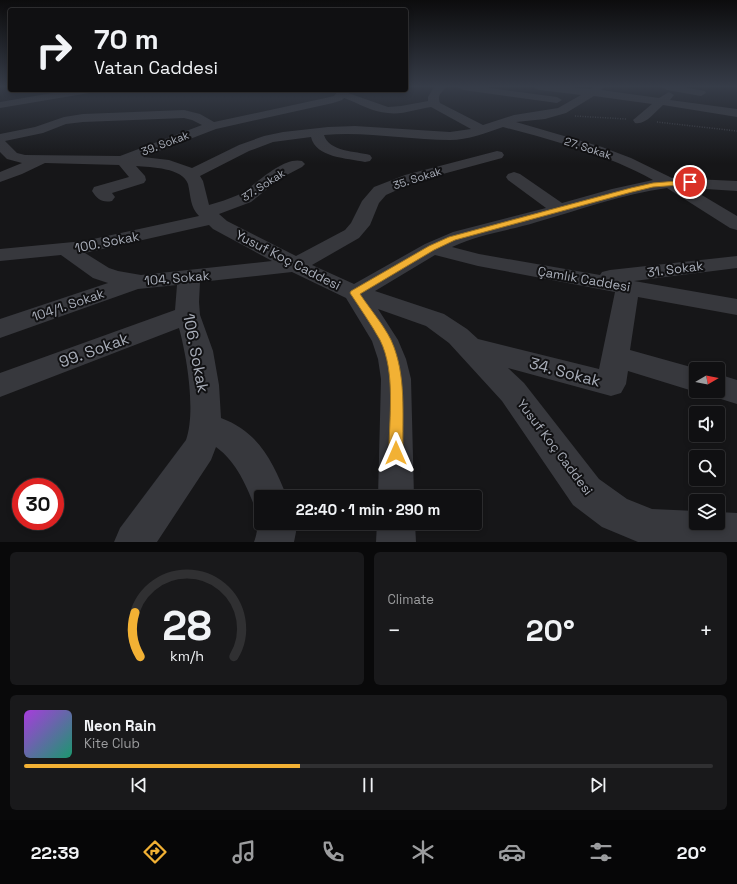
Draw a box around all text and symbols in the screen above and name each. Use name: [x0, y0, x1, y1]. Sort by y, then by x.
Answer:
text: 70 m: [94, 21, 159, 57]
icon: right: [28, 24, 80, 76]
text: Vatan Caddesi: [94, 56, 218, 79]
street label: 39. Sokak: [139, 127, 191, 159]
street label: 27. Sokak: [563, 134, 613, 162]
street label: 35. Sokak: [391, 164, 443, 192]
pin: [673, 165, 707, 199]
street label: 37. Sokak: [239, 166, 287, 204]
icon: arrive: [679, 171, 701, 193]
street label: Yusuf Koç Caddesi: [233, 226, 343, 294]
street label: 100. Sokak: [73, 227, 141, 257]
street label: 31. Sokak: [646, 257, 704, 281]
street label: Çamlık Caddesi: [536, 262, 632, 296]
street label: 104. Sokak: [144, 267, 210, 289]
street label: 104/1. Sokak: [29, 285, 107, 325]
street label: 106. Sokak: [178, 312, 214, 395]
street label: 99. Sokak: [56, 328, 132, 372]
street label: 34. Sokak: [527, 352, 603, 392]
north arrow: [689, 362, 725, 398]
map controls: [689, 362, 725, 530]
street label: Yusuf Koç Caddesi: [513, 396, 597, 498]
button: sound: [689, 406, 725, 442]
position arrow: [375, 432, 417, 474]
button: search: [689, 450, 725, 486]
speed limit sign: 30: [12, 478, 64, 530]
button: layers: [689, 494, 725, 530]
text: 22:40 · 1 min · 290 m: [296, 500, 440, 519]
text: Climate: [388, 591, 434, 608]
text: 28: [162, 598, 212, 651]
text: 20°: [526, 611, 575, 650]
text: −: [388, 616, 401, 644]
text: +: [699, 616, 713, 644]
text: km/h: [170, 646, 204, 664]
text: Neon Rain: [84, 716, 156, 735]
text: Kite Club: [84, 735, 140, 752]
icon: previous: [128, 774, 150, 796]
icon: pause: [357, 774, 379, 796]
icon: next: [587, 774, 609, 796]
icon: directions: [141, 838, 169, 866]
icon: music: [230, 838, 258, 866]
icon: phone: [319, 838, 347, 866]
icon: climate: [409, 838, 437, 866]
icon: car: [498, 838, 526, 866]
icon: filters: [587, 838, 615, 866]
text: 22:39: [31, 841, 79, 864]
text: 20°: [677, 841, 706, 864]

